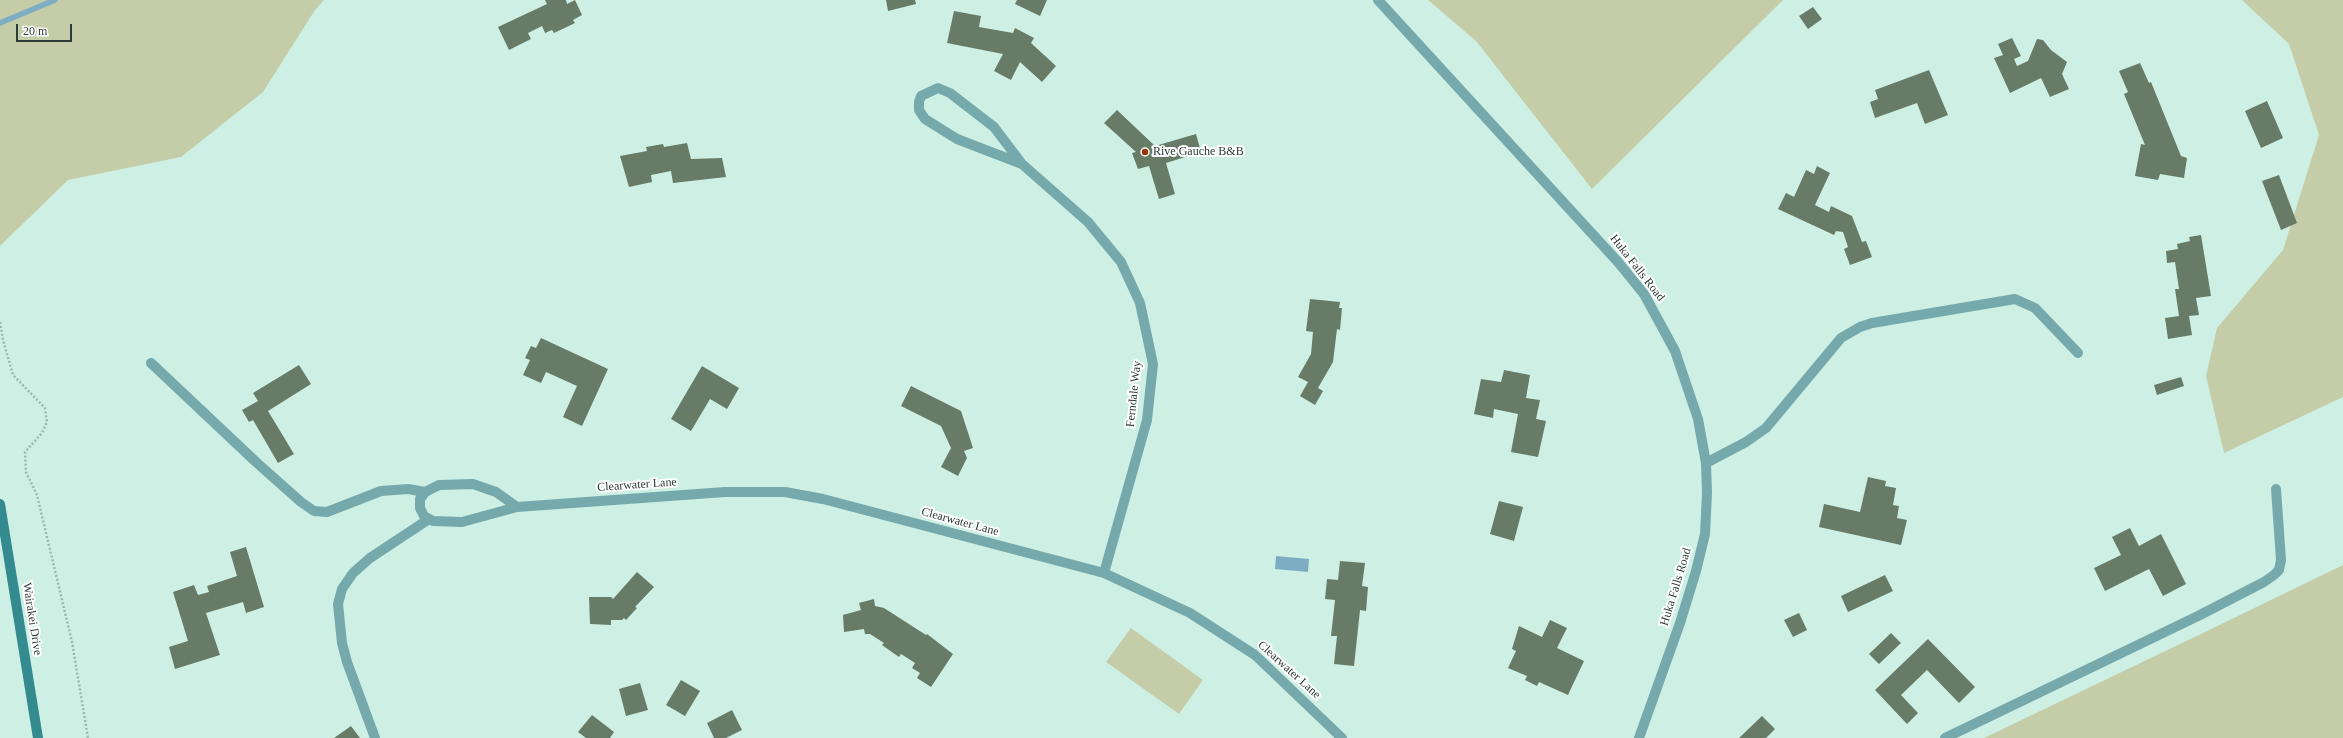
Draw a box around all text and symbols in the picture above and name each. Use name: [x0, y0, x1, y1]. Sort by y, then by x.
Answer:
scale bar: [18, 16, 74, 42]
text: 20 m: [23, 24, 47, 38]
place label: Rive Gauche B&B: [1153, 145, 1244, 159]
marker: Rive Gauche B&B: [1140, 147, 1150, 157]
street label: Huka Falls Road: [1606, 232, 1668, 304]
street label: Ferndale Way: [1123, 360, 1145, 428]
street label: Clearwater Lane: [597, 475, 677, 495]
street label: Clearwater Lane: [920, 505, 1000, 539]
street label: Huka Falls Road: [1657, 546, 1695, 628]
street label: Wairakei Drive: [19, 582, 45, 656]
street label: Clearwater Lane: [1255, 638, 1323, 702]

